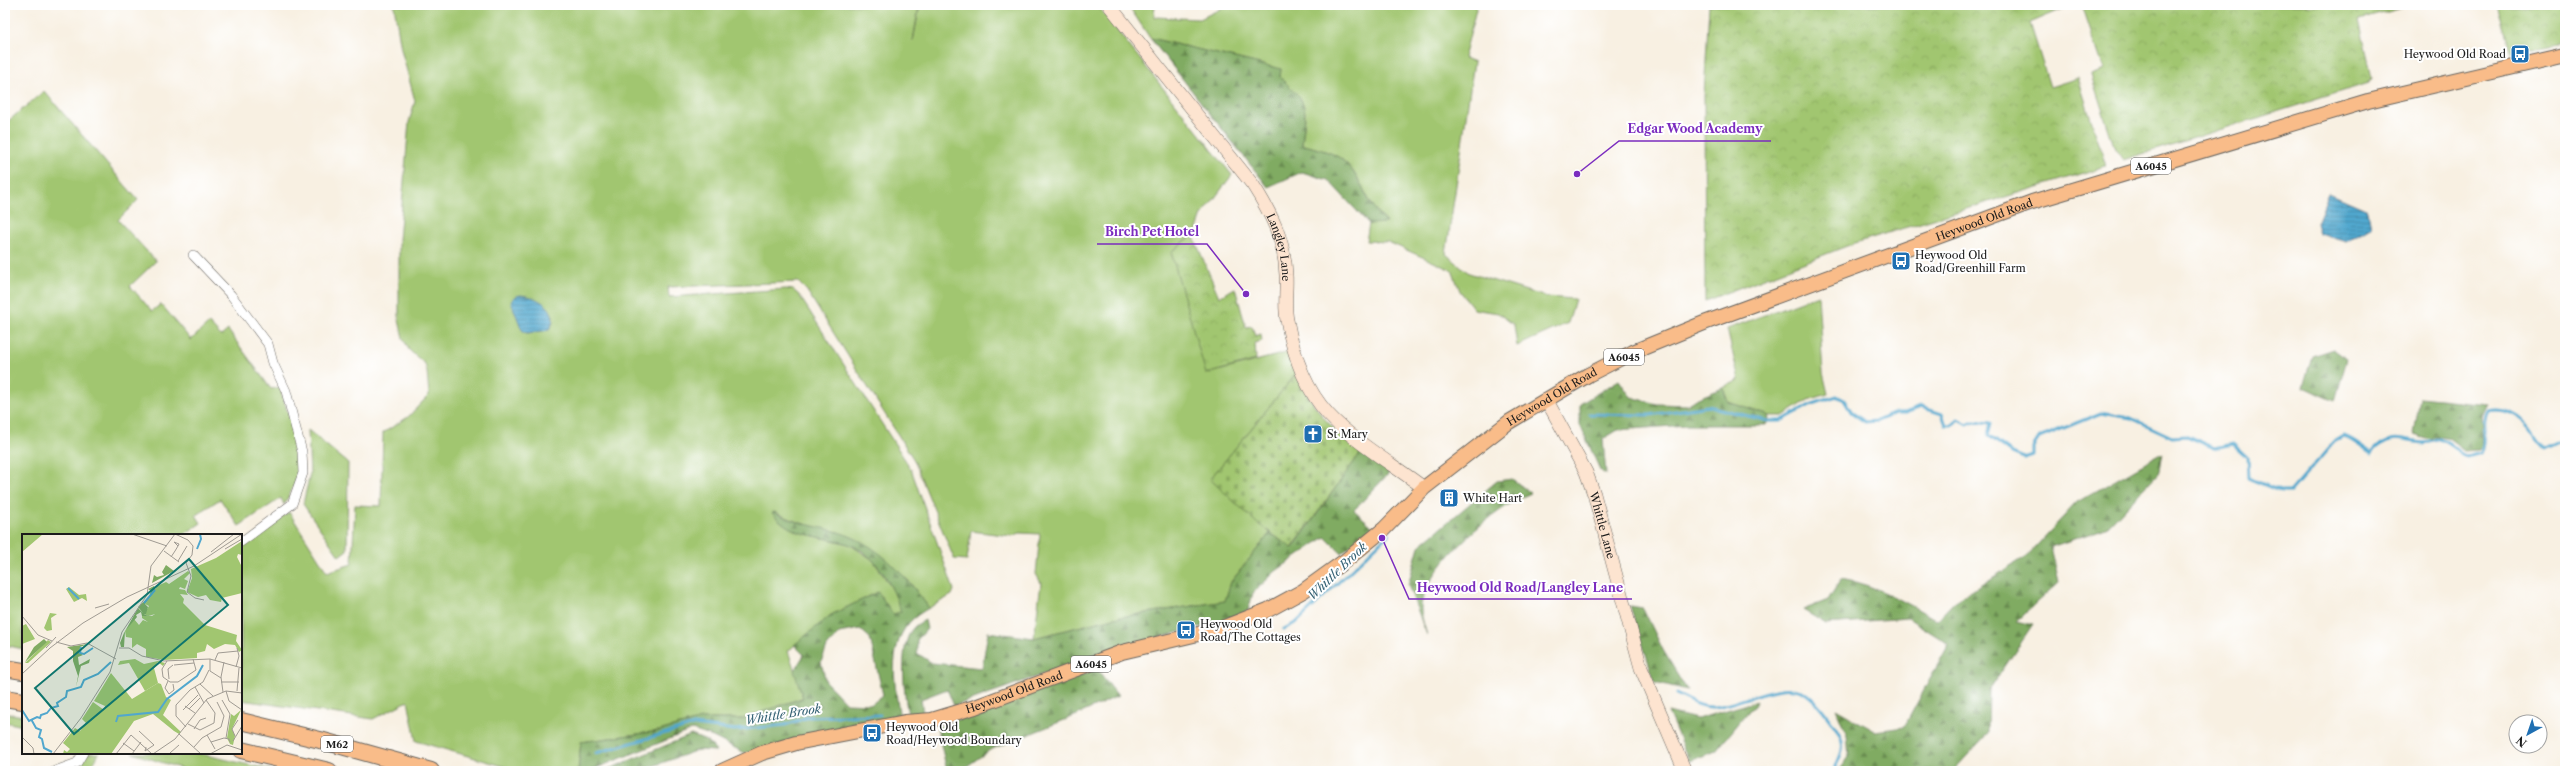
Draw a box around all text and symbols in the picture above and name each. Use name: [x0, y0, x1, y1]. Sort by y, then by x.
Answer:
bus stop icon: Heywood Old Road: [2509, 43, 2531, 65]
place label: Heywood Old Road: [2404, 47, 2506, 61]
callout: Edgar Wood Academy: [1619, 117, 1771, 141]
text: Edgar Wood Academy: [1628, 121, 1763, 136]
road number: A6045: [2131, 158, 2171, 174]
street label: Heywood Old Road: [1934, 195, 2035, 244]
street label: Langley Lane: [1263, 211, 1293, 281]
callout: Birch Pet Hotel: [1097, 220, 1207, 244]
text: Birch Pet Hotel: [1105, 224, 1199, 239]
place label: Heywood Old Road/Greenhill Farm: [1915, 248, 2027, 275]
bus stop icon: Heywood Old Road/Greenhill Farm: [1890, 250, 1912, 272]
road number: A6045: [1604, 349, 1644, 365]
street label: Heywood Old Road: [1504, 365, 1599, 429]
church icon: St Mary: [1302, 423, 1324, 445]
place label: St Mary: [1327, 427, 1369, 441]
building icon: White Hart: [1438, 487, 1460, 509]
street label: Whittle Lane: [1586, 489, 1618, 560]
place label: White Hart: [1462, 491, 1522, 505]
inset map: [22, 534, 242, 754]
water label: Whittle Brook: [1304, 539, 1370, 603]
callout: Heywood Old Road/Langley Lane: [1409, 575, 1632, 599]
text: Heywood Old Road/Langley Lane: [1417, 580, 1623, 595]
place label: Heywood Old Road/The Cottages: [1200, 617, 1301, 644]
bus stop icon: Heywood Old Road/The Cottages: [1175, 619, 1197, 641]
road number: A6045: [1071, 656, 1111, 672]
street label: Heywood Old Road: [964, 668, 1065, 716]
water label: Whittle Brook: [744, 700, 823, 727]
north arrow: [2508, 714, 2548, 754]
place label: Heywood Old Road/Heywood Boundary: [886, 720, 1023, 747]
bus stop icon: Heywood Old Road/Heywood Boundary: [861, 722, 883, 744]
text: N: [2513, 733, 2530, 750]
road number: M62: [321, 736, 353, 752]

